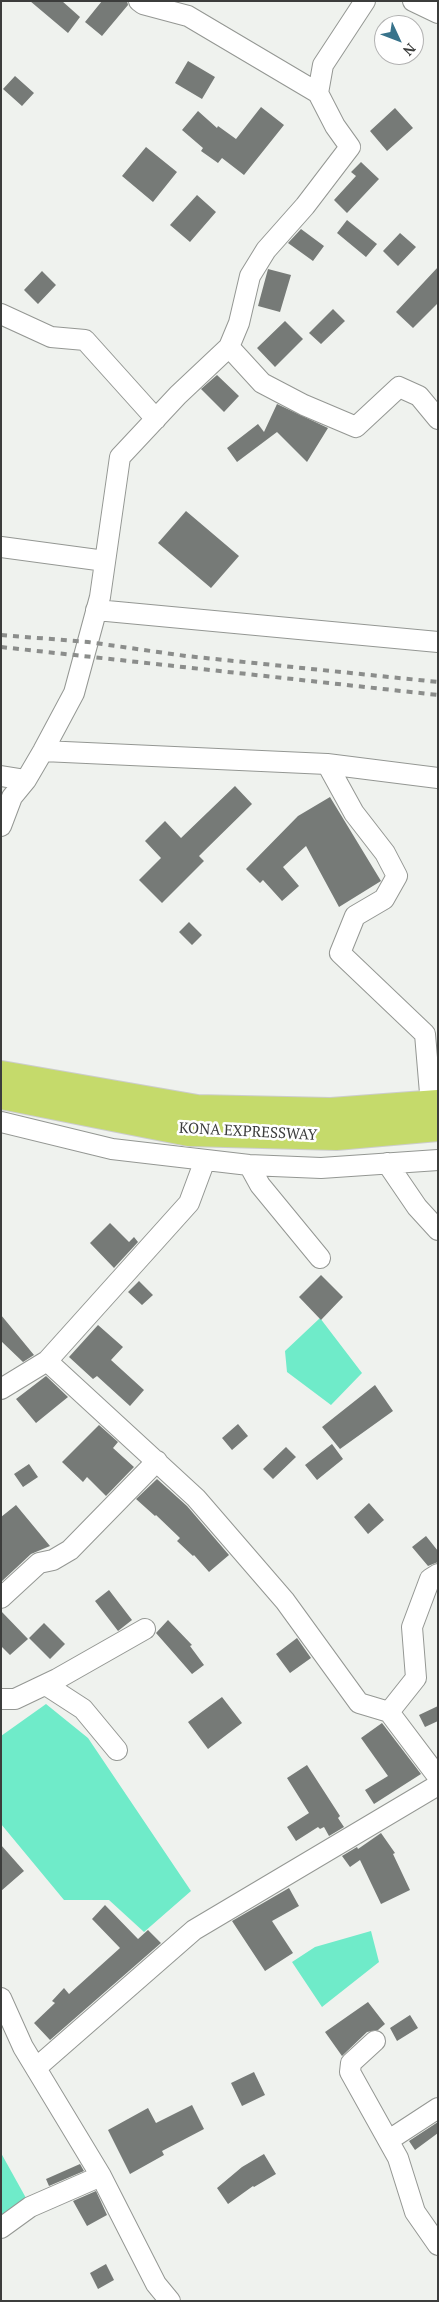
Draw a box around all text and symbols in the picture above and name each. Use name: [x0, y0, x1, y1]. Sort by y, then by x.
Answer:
north arrow: [374, 15, 424, 65]
text: N: [399, 40, 420, 60]
street label: KONA EXPRESSWAY: [178, 1119, 318, 1145]

